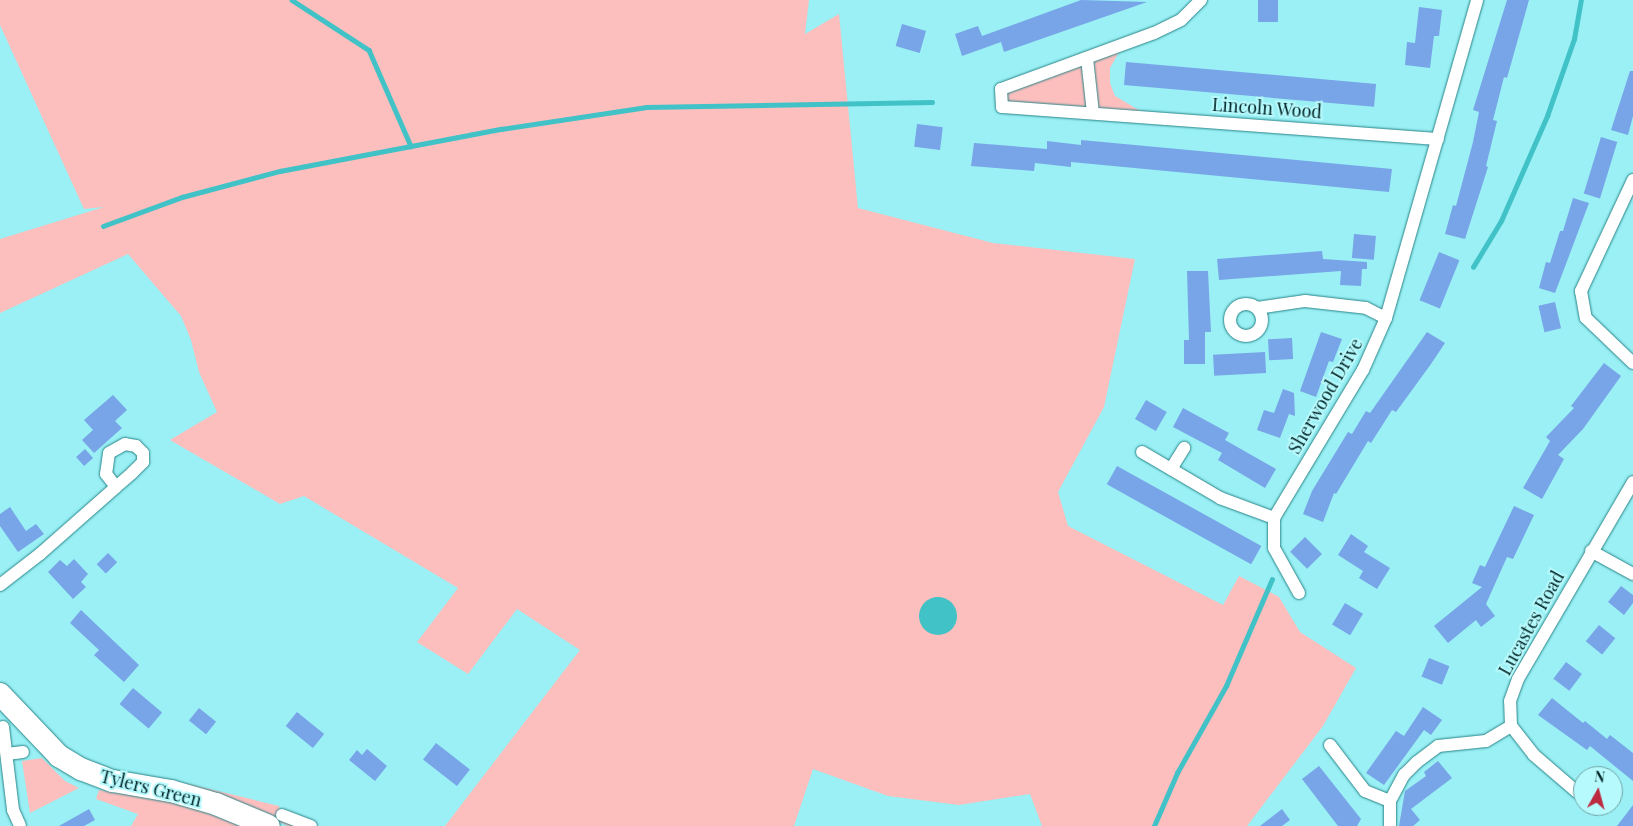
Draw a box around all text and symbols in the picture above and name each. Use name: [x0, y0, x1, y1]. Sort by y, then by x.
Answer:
street label: Lincoln Wood: [1211, 93, 1323, 123]
street label: Sherwood Drive: [1283, 334, 1367, 458]
street label: Lucastes Road: [1493, 567, 1569, 679]
street label: Tylers Green: [98, 765, 204, 811]
north arrow: [1573, 766, 1623, 816]
text: N: [1594, 767, 1606, 787]

